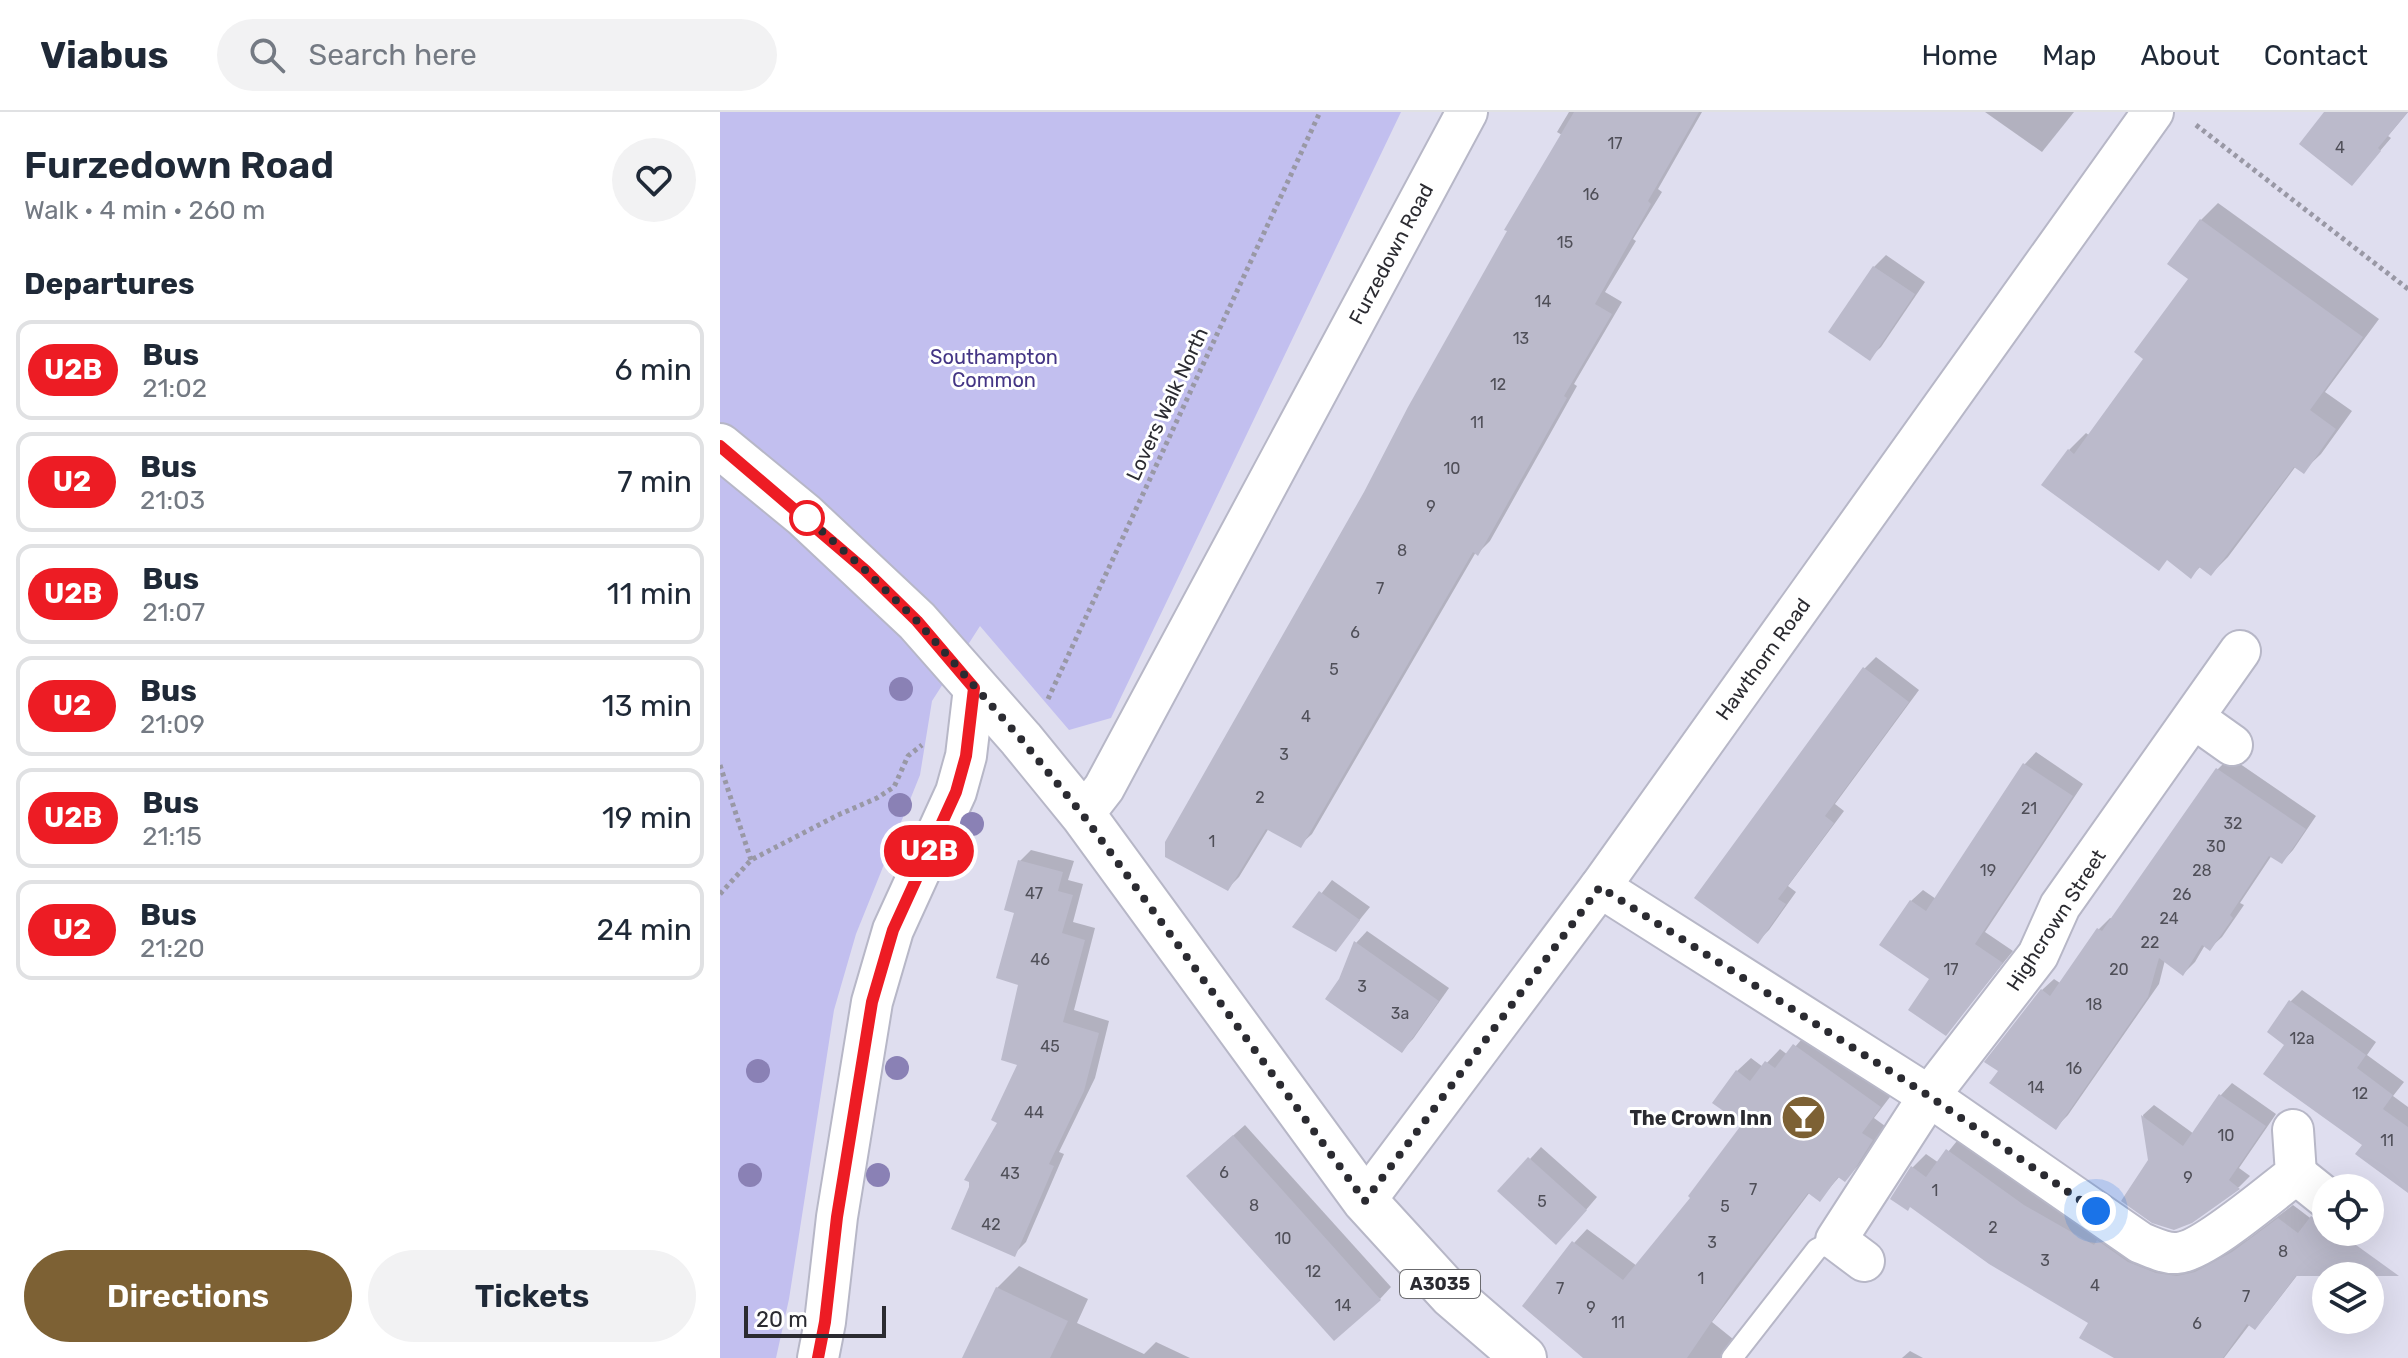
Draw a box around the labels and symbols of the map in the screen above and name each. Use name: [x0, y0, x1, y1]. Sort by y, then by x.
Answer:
house number: 17: [1607, 134, 1623, 153]
house number: 4: [2335, 138, 2345, 157]
street label: Furzedown Road: [1344, 180, 1438, 328]
house number: 16: [1583, 185, 1600, 204]
house number: 15: [1557, 233, 1573, 252]
house number: 14: [1535, 292, 1551, 311]
street label: Lovers Walk North: [1121, 324, 1213, 484]
house number: 13: [1513, 329, 1529, 348]
park label: Southampton Common: [930, 345, 1058, 392]
house number: 12: [1490, 375, 1506, 394]
house number: 11: [1470, 413, 1484, 432]
house number: 10: [1443, 459, 1461, 478]
house number: 9: [1426, 497, 1436, 516]
unlabelled marker: [790, 501, 824, 535]
house number: 8: [1397, 541, 1407, 560]
house number: 7: [1376, 579, 1384, 598]
street label: Hawthorn Road: [1711, 593, 1815, 725]
house number: 6: [1350, 623, 1360, 642]
house number: 5: [1329, 660, 1339, 679]
house number: 4: [1301, 707, 1311, 726]
house number: 3: [1279, 745, 1289, 764]
house number: 2: [1255, 788, 1265, 807]
house number: 21: [2021, 799, 2037, 818]
house number: 32: [2223, 814, 2243, 833]
line badge: U2B: [883, 825, 975, 877]
house number: 1: [1209, 832, 1215, 851]
house number: 30: [2206, 837, 2226, 856]
street label: Highcrown Street: [2001, 845, 2111, 995]
house number: 19: [1980, 861, 1996, 880]
house number: 28: [2192, 861, 2212, 880]
house number: 47: [1025, 884, 1043, 903]
house number: 26: [2172, 885, 2192, 904]
house number: 24: [2159, 909, 2179, 928]
house number: 22: [2141, 933, 2159, 952]
house number: 46: [1030, 950, 1050, 969]
house number: 17: [1943, 960, 1959, 979]
house number: 20: [2109, 960, 2129, 979]
house number: 3: [1357, 977, 1367, 996]
house number: 18: [2085, 995, 2103, 1014]
house number: 3a: [1391, 1004, 1409, 1023]
house number: 12a: [2289, 1029, 2315, 1048]
house number: 45: [1040, 1037, 1060, 1056]
house number: 16: [2066, 1059, 2083, 1078]
house number: 14: [2028, 1078, 2044, 1097]
house number: 12: [2352, 1084, 2368, 1103]
bar icon: The Crown Inn: [1779, 1094, 1827, 1142]
house number: 44: [1024, 1103, 1044, 1122]
place label: The Crown Inn: [1630, 1106, 1772, 1130]
house number: 10: [2217, 1126, 2235, 1145]
house number: 11: [2380, 1131, 2394, 1150]
house number: 6: [1219, 1163, 1229, 1182]
house number: 43: [1000, 1164, 1020, 1183]
house number: 9: [2183, 1168, 2193, 1187]
house number: 7: [1749, 1180, 1757, 1199]
house number: 1: [1932, 1181, 1938, 1200]
your location: [2076, 1191, 2116, 1231]
house number: 5: [1537, 1192, 1547, 1211]
house number: 8: [1249, 1196, 1259, 1215]
house number: 5: [1720, 1197, 1730, 1216]
house number: 42: [981, 1215, 1001, 1234]
house number: 2: [1988, 1218, 1998, 1237]
house number: 10: [1274, 1229, 1292, 1248]
house number: 3: [1707, 1233, 1717, 1252]
house number: 8: [2278, 1242, 2288, 1261]
house number: 3: [2040, 1251, 2050, 1270]
house number: 12: [1305, 1262, 1321, 1281]
house number: 1: [1698, 1269, 1704, 1288]
road number: A3035: [1400, 1270, 1480, 1298]
house number: 4: [2090, 1276, 2100, 1295]
house number: 7: [1556, 1279, 1564, 1298]
house number: 7: [2242, 1287, 2250, 1306]
house number: 14: [1335, 1296, 1351, 1315]
house number: 9: [1586, 1298, 1596, 1317]
scale bar: [744, 1302, 886, 1338]
house number: 11: [1611, 1313, 1625, 1332]
house number: 6: [2192, 1314, 2202, 1333]

